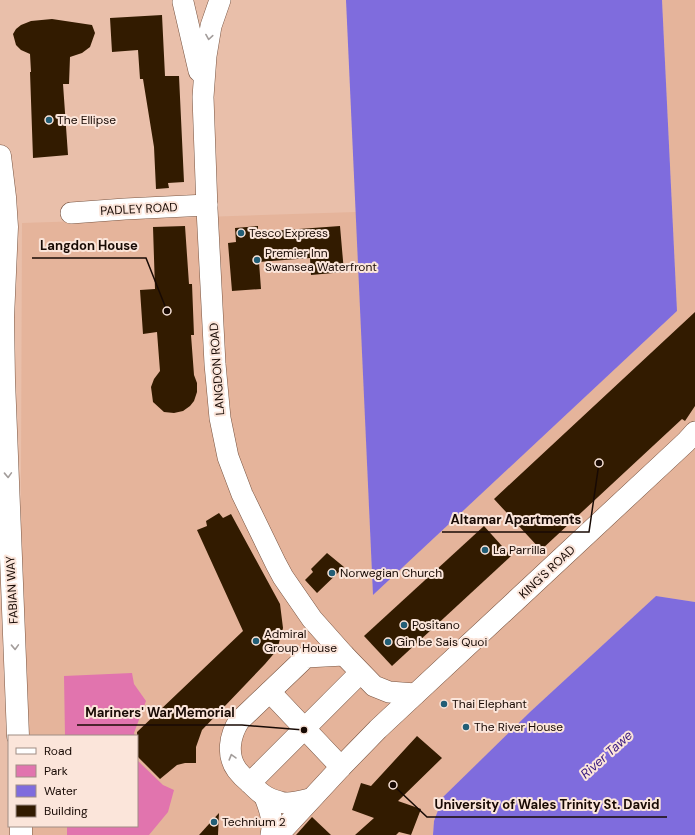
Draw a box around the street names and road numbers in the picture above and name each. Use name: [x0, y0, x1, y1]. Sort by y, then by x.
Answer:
street label: PADLEY ROAD: [100, 199, 178, 219]
street label: LANGDON ROAD: [206, 322, 228, 416]
street label: KING'S ROAD: [515, 542, 579, 602]
street label: FABIAN WAY: [2, 556, 22, 624]

